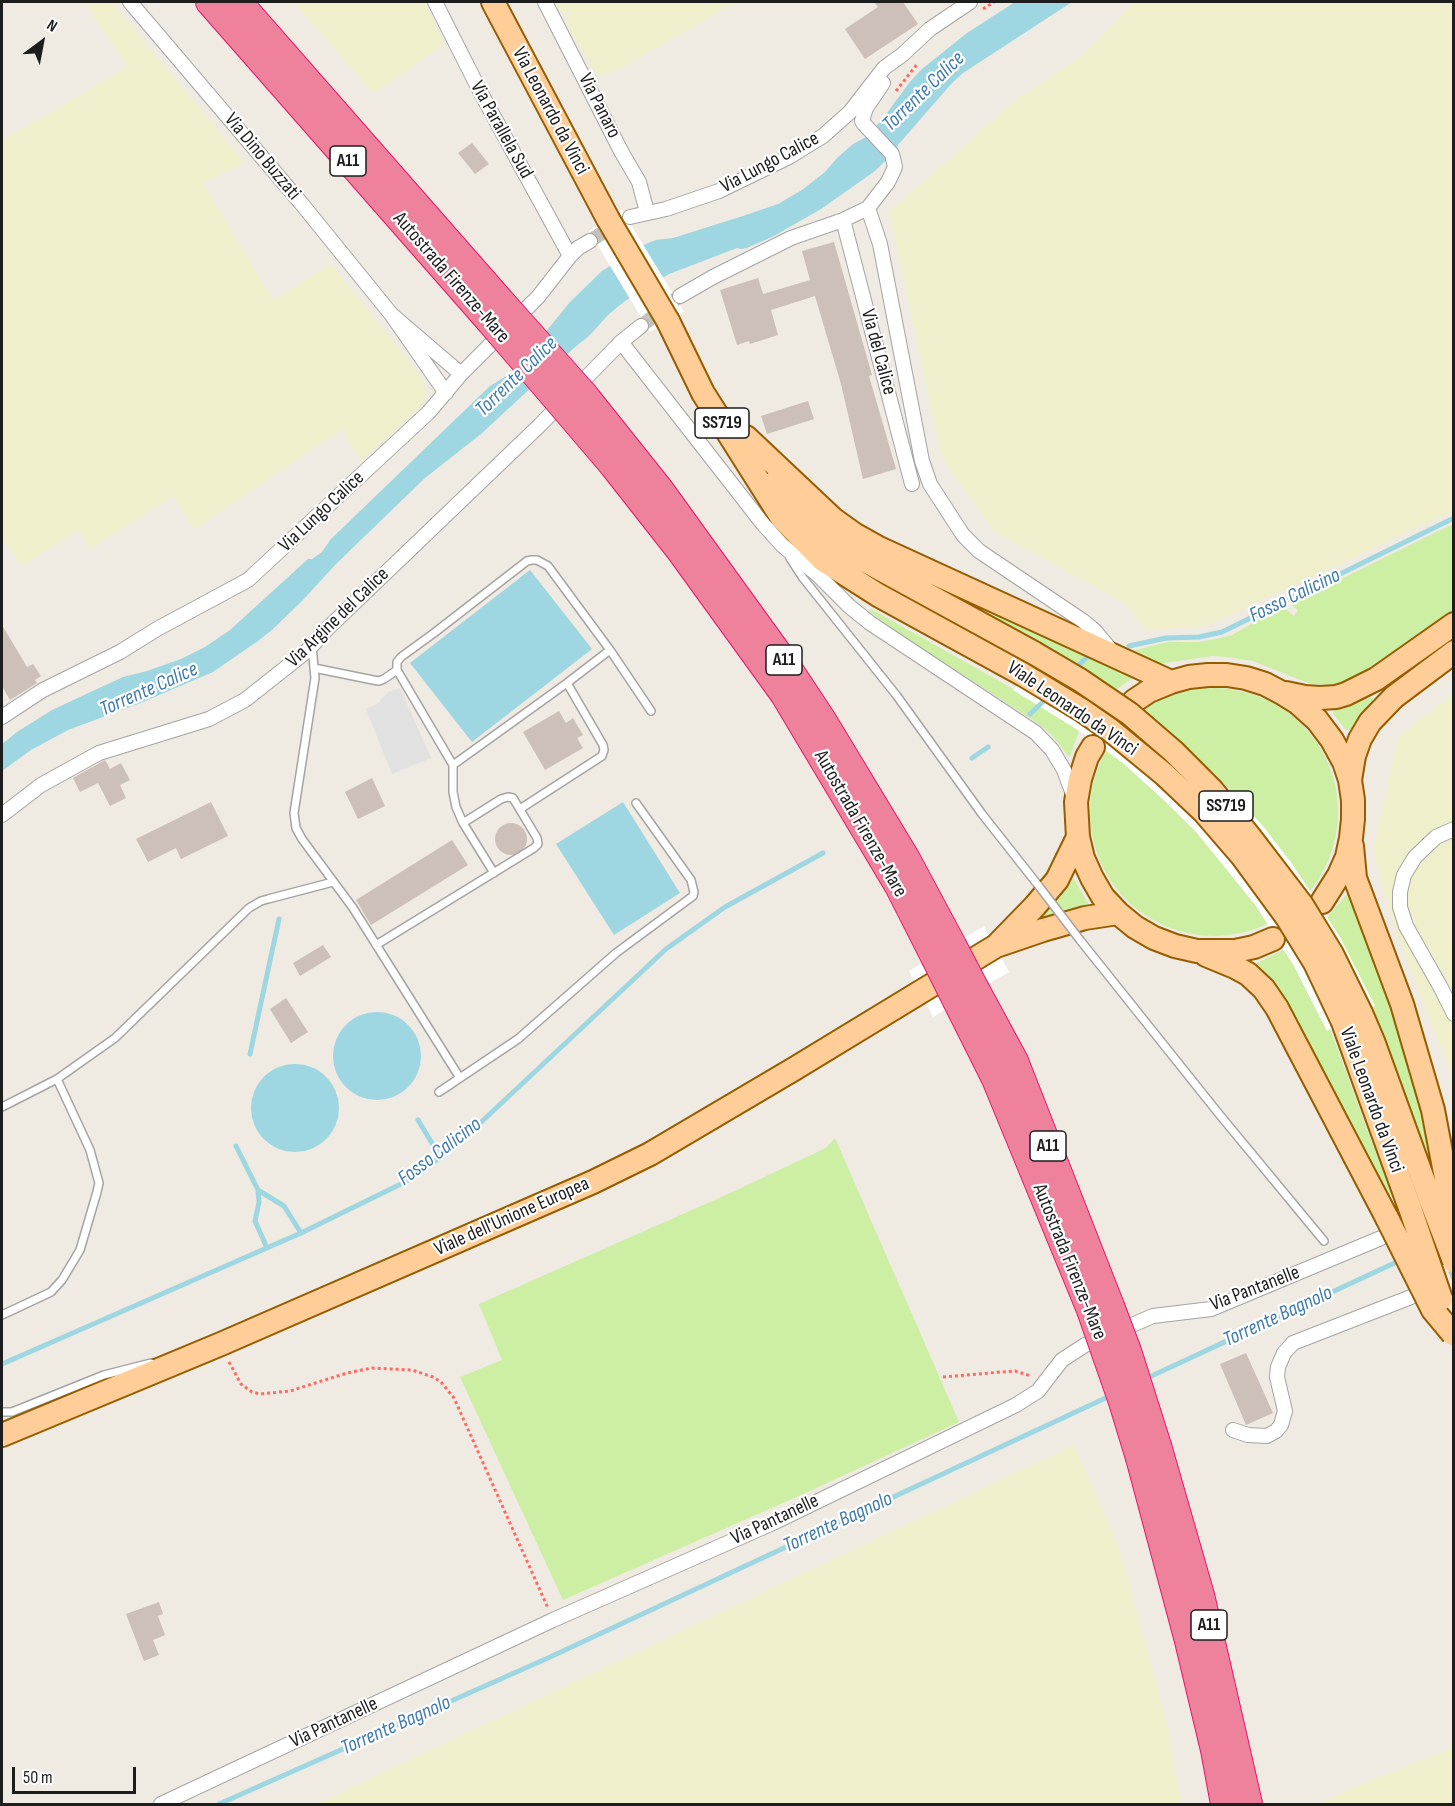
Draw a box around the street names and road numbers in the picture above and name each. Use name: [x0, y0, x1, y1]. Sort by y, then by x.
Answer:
street label: Via Leonardo da Vinci: [506, 43, 594, 179]
street label: Via Panaro: [573, 70, 625, 142]
street label: Via Parallela Sud: [464, 77, 538, 183]
street label: Via Dino Buzzati: [219, 109, 305, 205]
street label: Via Lungo Calice: [717, 127, 823, 199]
road number: A11: [330, 146, 366, 176]
street label: Autostrada Firenze-Mare: [388, 208, 514, 348]
street label: Via del Calice: [855, 307, 901, 397]
road number: SS719: [695, 408, 749, 438]
street label: Via Lungo Calice: [274, 466, 370, 558]
street label: Via Argine del Calice: [282, 563, 394, 673]
road number: A11: [766, 645, 802, 675]
street label: Viale Leonardo da Vinci: [1002, 656, 1142, 762]
street label: Autostrada Firenze-Mare: [808, 746, 912, 902]
road number: SS719: [1199, 791, 1253, 821]
street label: Viale Leonardo da Vinci: [1334, 1024, 1408, 1176]
road number: A11: [1030, 1131, 1066, 1161]
street label: Viale dell'Unione Europea: [431, 1172, 593, 1262]
street label: Autostrada Firenze-Mare: [1027, 1181, 1111, 1343]
street label: Via Pantanelle: [1207, 1261, 1303, 1317]
street label: Via Pantanelle: [727, 1489, 823, 1551]
road number: A11: [1191, 1610, 1227, 1640]
street label: Via Pantanelle: [286, 1692, 382, 1754]

